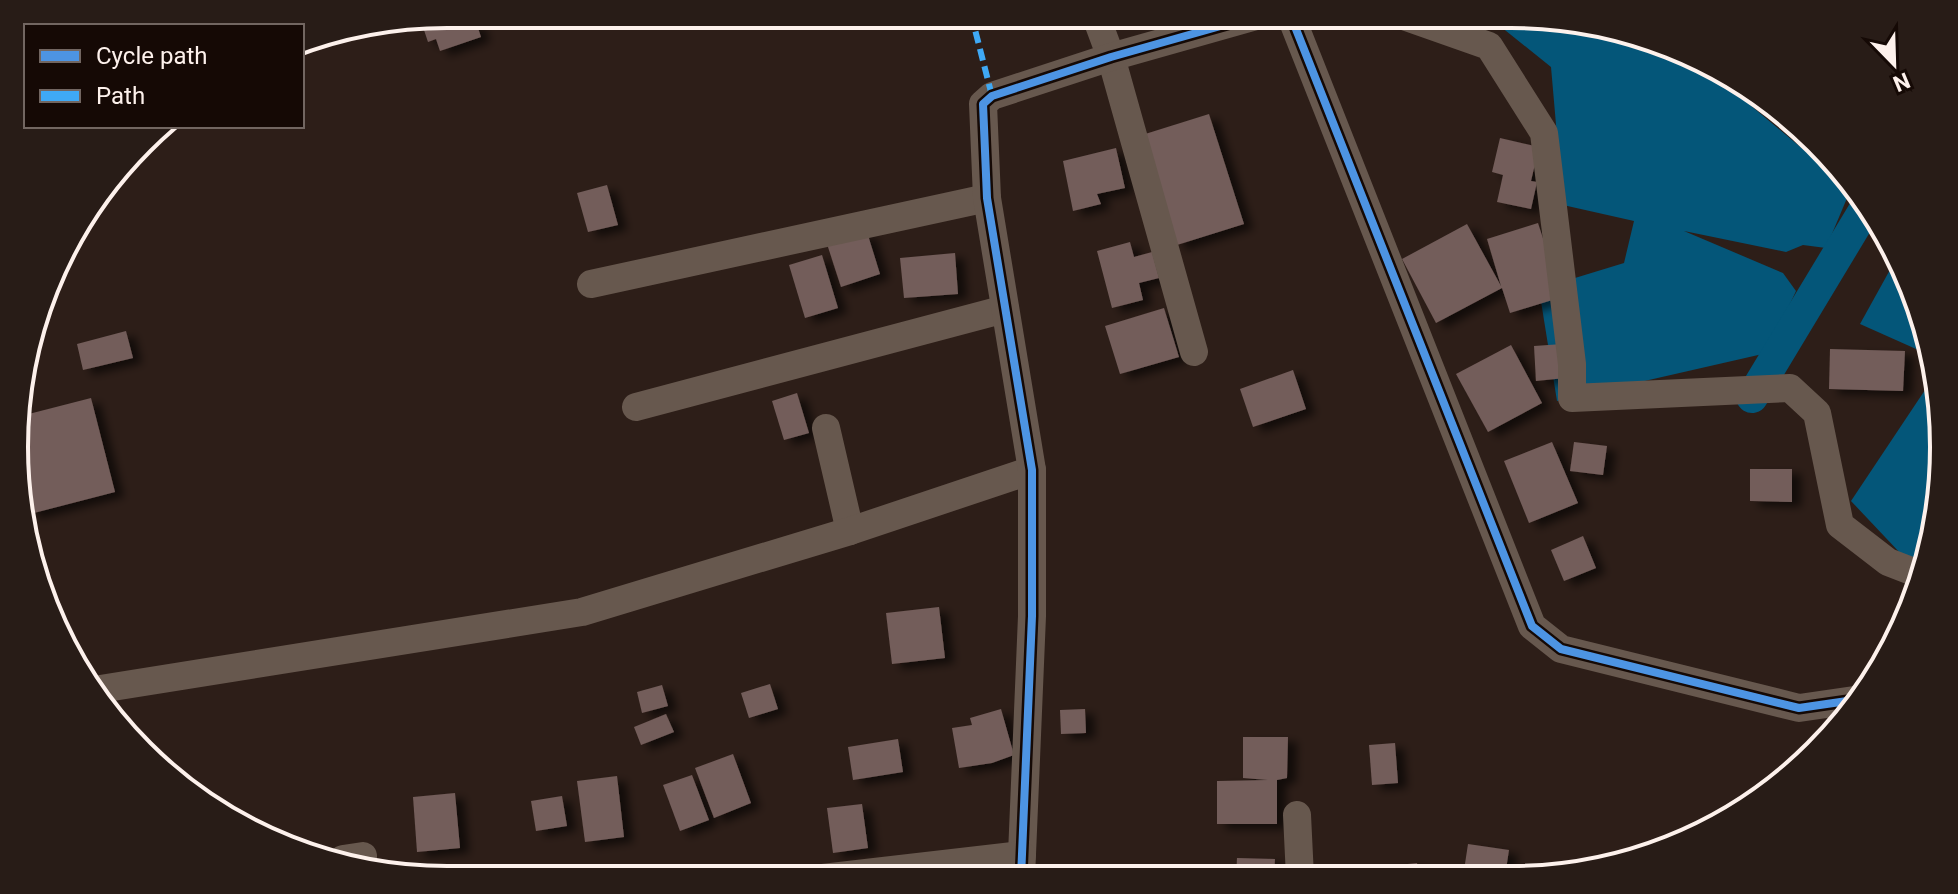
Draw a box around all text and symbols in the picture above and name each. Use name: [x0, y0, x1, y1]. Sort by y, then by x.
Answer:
legend: [24, 24, 304, 128]
north arrow: [1854, 24, 1934, 104]
text: Cycle path: [96, 42, 208, 70]
text: N: [1890, 67, 1914, 96]
text: Path: [96, 82, 145, 110]

